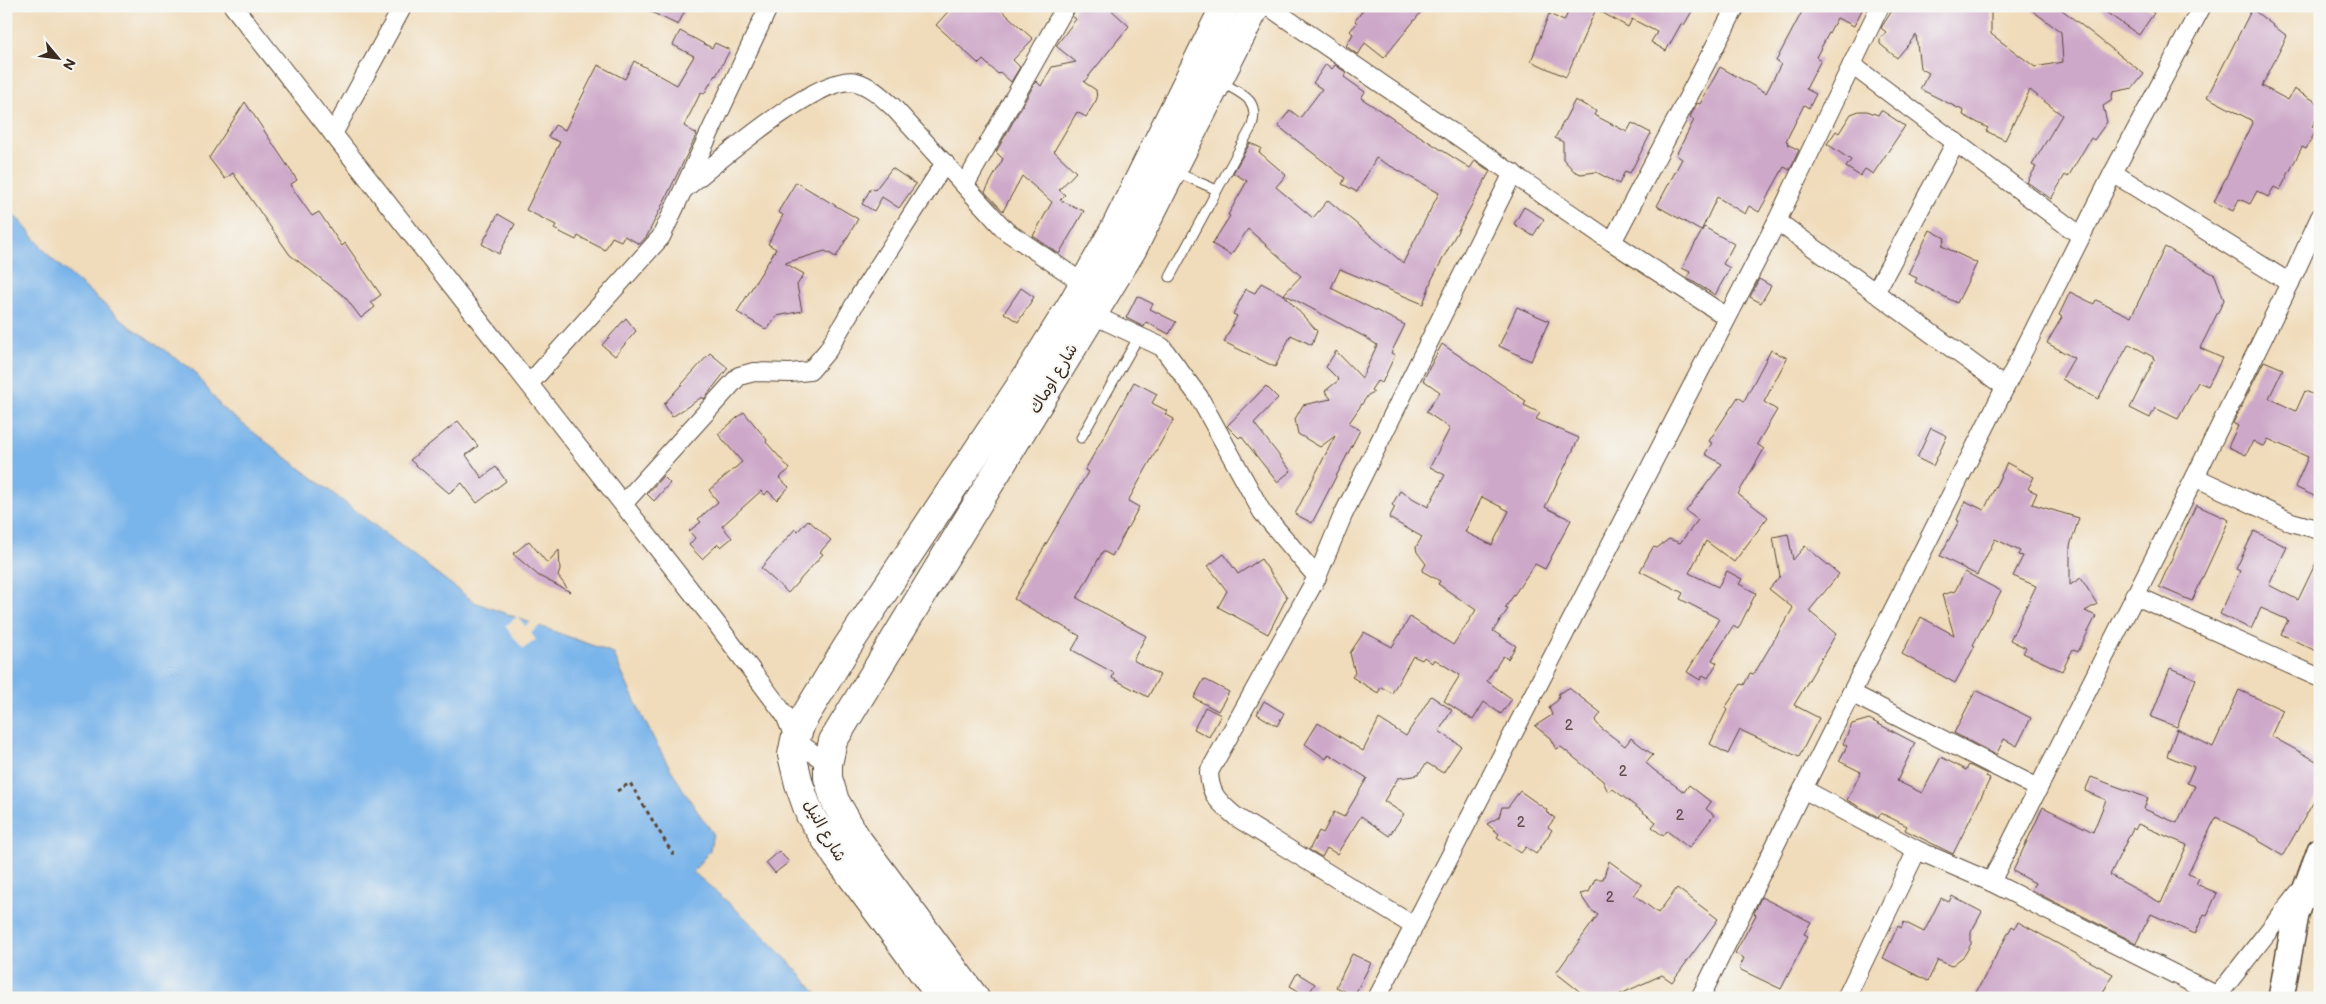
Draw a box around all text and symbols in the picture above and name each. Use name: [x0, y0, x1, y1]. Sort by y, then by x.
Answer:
north arrow: [32, 32, 82, 82]
text: N: [59, 55, 79, 73]
street label: شارع اوماك: [1026, 341, 1083, 418]
house number: 2: [1565, 717, 1574, 734]
house number: 2: [1619, 763, 1628, 780]
street label: شارع النيل: [798, 797, 849, 866]
house number: 2: [1676, 807, 1685, 824]
house number: 2: [1517, 814, 1526, 831]
house number: 2: [1606, 889, 1615, 906]

